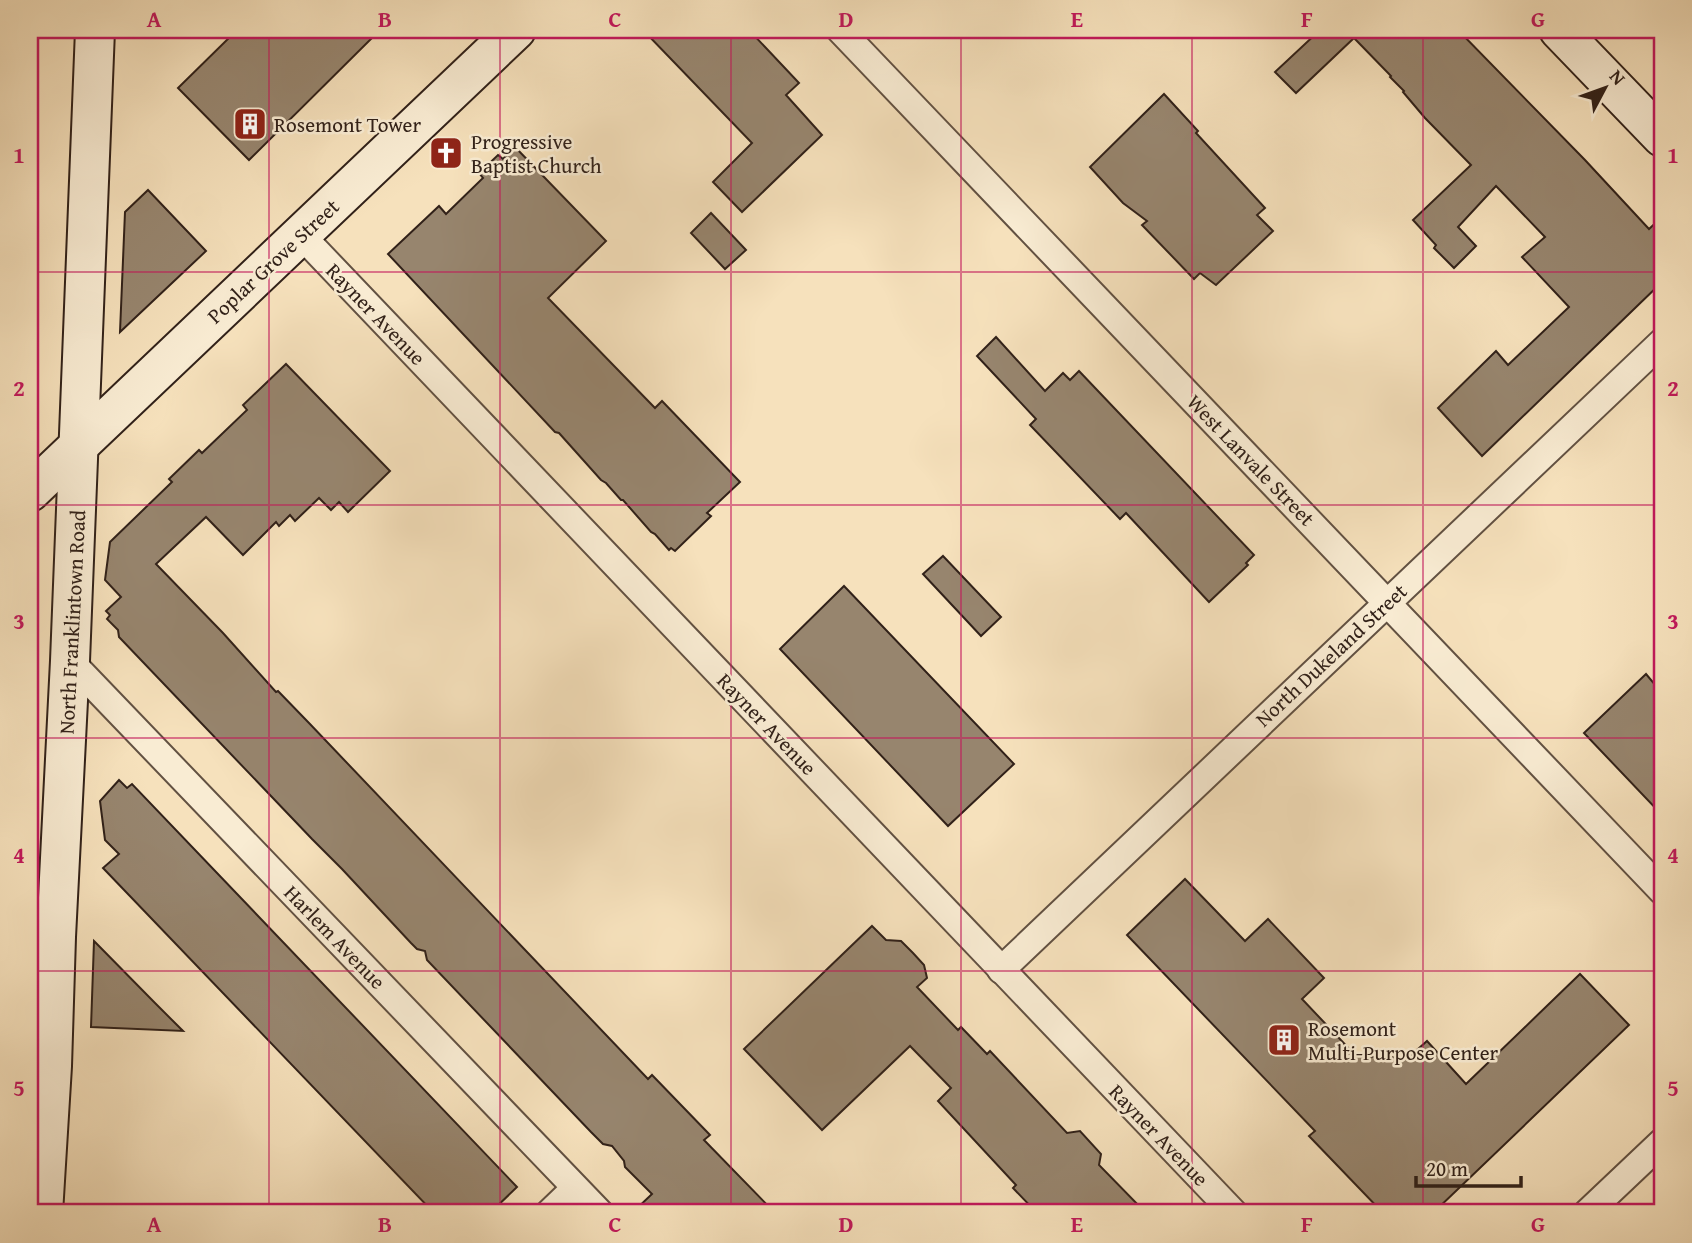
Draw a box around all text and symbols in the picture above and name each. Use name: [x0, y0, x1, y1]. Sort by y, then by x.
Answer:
text: A: [147, 2, 162, 35]
text: B: [378, 2, 392, 35]
text: C: [608, 2, 622, 35]
text: D: [839, 2, 854, 35]
text: E: [1071, 2, 1083, 35]
text: F: [1301, 2, 1313, 35]
text: G: [1531, 2, 1545, 35]
north arrow: [1570, 52, 1640, 122]
text: N: [1603, 63, 1633, 91]
building icon: Rosemont Tower: [231, 105, 269, 143]
place label: Rosemont Tower: [274, 109, 421, 140]
place label: Progressive Baptist Church: [471, 126, 602, 181]
church icon: Progressive Baptist Church: [427, 134, 465, 172]
text: 1: [13, 138, 25, 171]
text: 1: [1667, 138, 1679, 171]
street label: Poplar Grove Street: [200, 191, 347, 331]
street label: Rayner Avenue: [319, 256, 433, 372]
text: 2: [13, 371, 25, 404]
text: 2: [1667, 371, 1679, 404]
street label: West Lanvale Street: [1180, 387, 1323, 533]
street label: North Franklintown Road: [51, 508, 93, 735]
street label: North Dukeland Street: [1248, 576, 1414, 734]
text: 3: [13, 604, 25, 637]
text: 3: [1667, 604, 1679, 637]
street label: Rayner Avenue: [710, 666, 824, 782]
text: 4: [13, 838, 25, 871]
text: 4: [1667, 838, 1679, 871]
street label: Harlem Avenue: [277, 878, 393, 996]
place label: Rosemont Multi-Purpose Center: [1308, 1013, 1498, 1068]
building icon: Rosemont Multi-Purpose Center: [1265, 1021, 1303, 1059]
text: 5: [13, 1071, 25, 1104]
text: 5: [1667, 1071, 1679, 1104]
street label: Rayner Avenue: [1102, 1077, 1216, 1193]
scale bar: [1416, 1145, 1520, 1189]
text: 20 m: [1426, 1153, 1468, 1184]
text: A: [147, 1207, 162, 1240]
text: B: [378, 1207, 392, 1240]
text: C: [608, 1207, 622, 1240]
text: D: [839, 1207, 854, 1240]
text: E: [1071, 1207, 1083, 1240]
text: F: [1301, 1207, 1313, 1240]
text: G: [1531, 1207, 1545, 1240]

